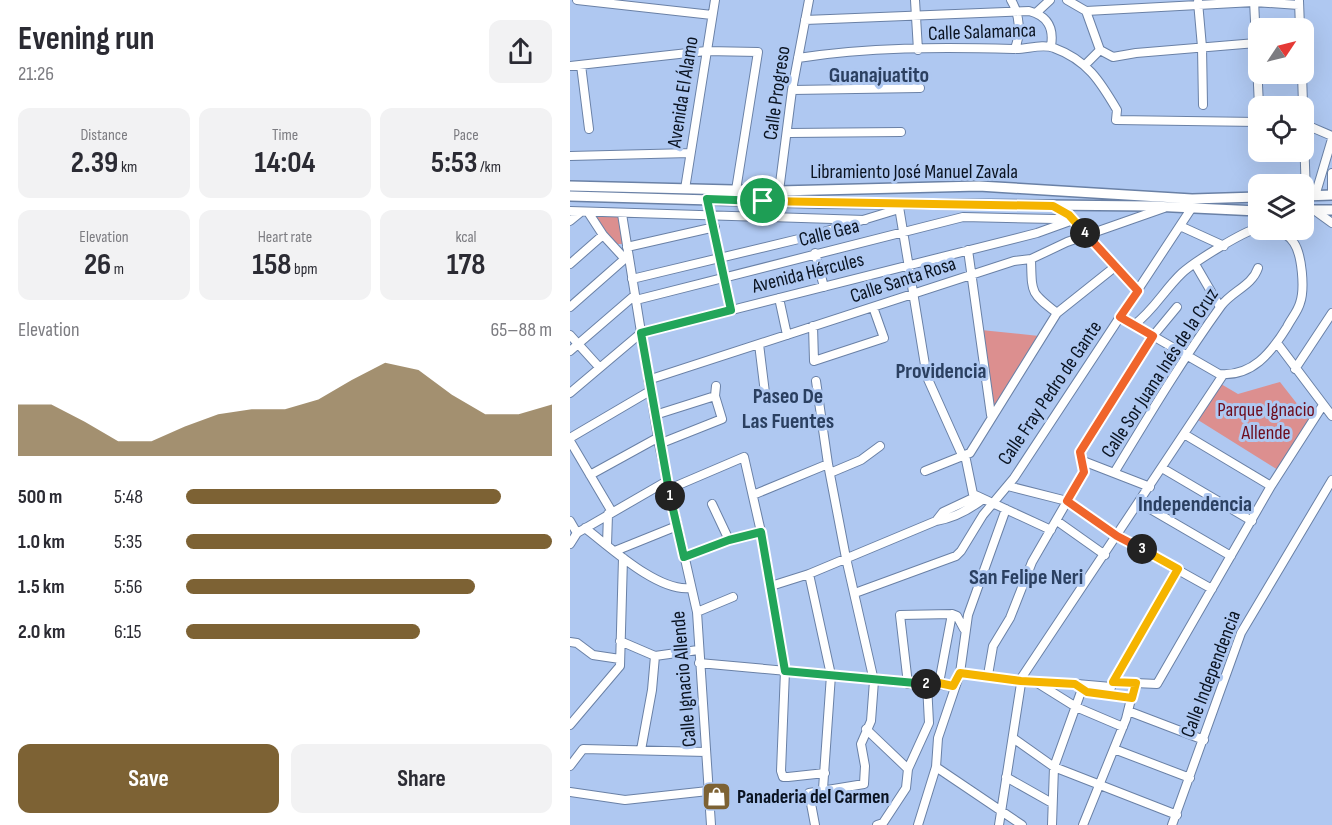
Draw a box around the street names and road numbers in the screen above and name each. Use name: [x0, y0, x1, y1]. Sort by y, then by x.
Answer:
street label: Calle Salamanca: [928, 18, 1036, 46]
street label: Avenida El Álamo: [662, 35, 704, 150]
street label: Calle Progreso: [759, 44, 795, 142]
street label: Libramiento José Manuel Zavala: [810, 160, 1018, 184]
street label: Calle Gea: [796, 214, 862, 252]
street label: Avenida Hércules: [749, 248, 866, 299]
street label: Calle Santa Rosa: [847, 252, 959, 308]
street label: Calle Sor Juana Inés de la Cruz: [1096, 284, 1224, 462]
street label: Calle Fray Pedro de Gante: [993, 316, 1107, 470]
street label: Calle Independencia: [1176, 607, 1246, 741]
street label: Calle Ignacio Allende: [666, 610, 702, 748]

